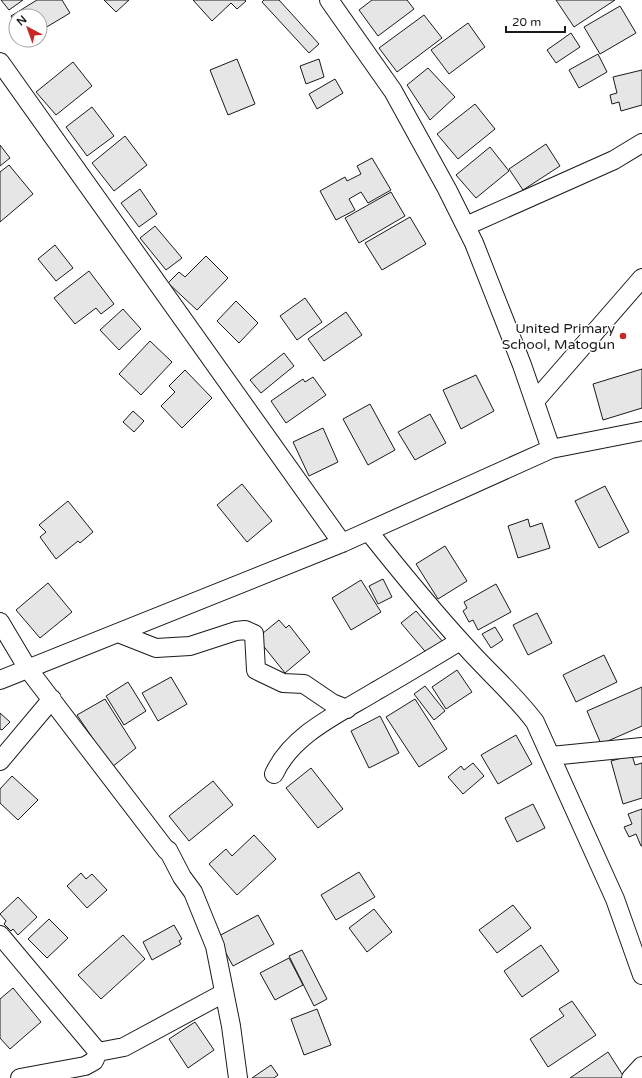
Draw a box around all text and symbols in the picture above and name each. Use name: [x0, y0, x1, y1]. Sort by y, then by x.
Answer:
north arrow: [8, 8, 48, 48]
scale bar: [506, 8, 565, 34]
text: N: [14, 13, 29, 29]
text: 20 m: [512, 15, 541, 29]
place label: United Primary School, Matogun: [502, 320, 615, 353]
marker: United Primary School, Matogun: [618, 331, 628, 341]

